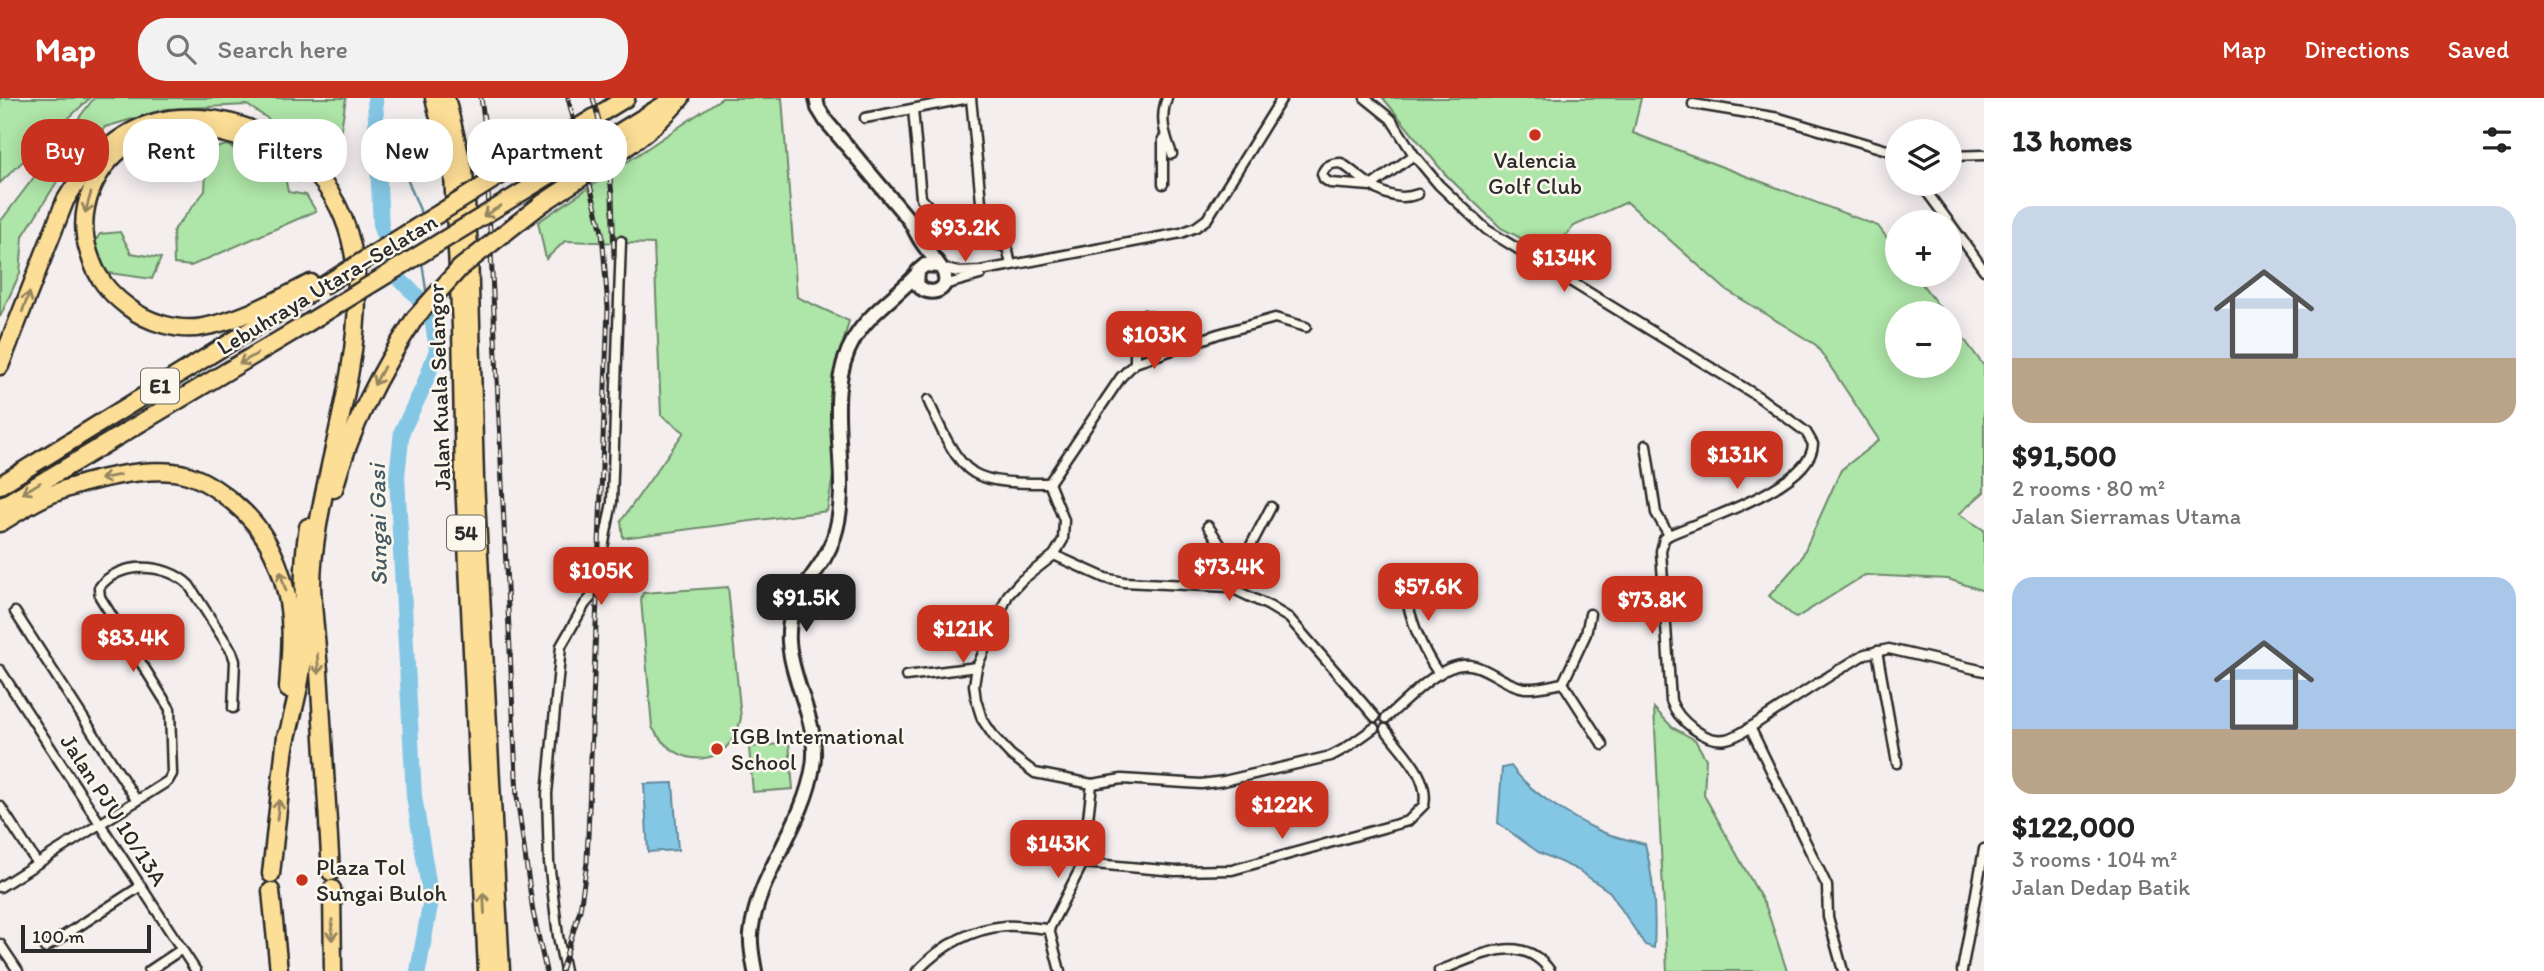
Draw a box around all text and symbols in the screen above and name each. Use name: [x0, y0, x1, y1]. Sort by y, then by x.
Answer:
search box: [138, 18, 628, 81]
text: Map: [35, 30, 96, 69]
icon: search: [162, 30, 200, 68]
text: Search here: [218, 33, 348, 65]
text: Map: [2222, 35, 2266, 64]
text: Directions: [2304, 35, 2410, 64]
text: Saved: [2448, 35, 2509, 64]
chip: Buy: [21, 119, 109, 182]
chip: Rent: [123, 119, 219, 182]
chip: Filters: [233, 119, 347, 182]
chip: New: [361, 119, 453, 182]
chip: Apartment: [467, 119, 627, 182]
map controls: [1885, 119, 1962, 378]
button: layers: [1885, 119, 1962, 196]
icon: filters: [2478, 121, 2516, 159]
text: 13 homes: [2012, 122, 2132, 159]
marker: Valencia Golf Club: [1527, 127, 1543, 143]
place label: Valencia Golf Club: [1488, 146, 1582, 200]
one-way arrow: [80, 191, 93, 213]
one-way arrow: [482, 204, 502, 218]
pin: $93.2K: [908, 204, 1022, 264]
street label: Lebuhraya Utara–Selatan: [212, 207, 442, 361]
button: +: [1885, 210, 1962, 287]
text: $93.2K: [931, 213, 999, 241]
pin: $134K: [1515, 234, 1613, 294]
text: $134K: [1532, 243, 1596, 271]
icon: home: [2201, 251, 2327, 377]
street label: Jalan Kuala Selangor: [421, 283, 457, 491]
one-way arrow: [20, 292, 33, 314]
button: −: [1885, 301, 1962, 378]
pin: $103K: [1105, 312, 1203, 371]
text: $103K: [1122, 320, 1186, 348]
one-way arrow: [238, 352, 258, 366]
one-way arrow: [371, 365, 385, 386]
road number: E1: [141, 368, 179, 404]
pin: $131K: [1688, 432, 1786, 491]
text: $91,500: [2012, 437, 2117, 474]
text: $131K: [1707, 440, 1767, 468]
water label: Sungai Gasi: [362, 461, 393, 586]
one-way arrow: [99, 471, 122, 485]
text: 2 rooms · 80 m²: [2012, 474, 2165, 502]
one-way arrow: [22, 482, 42, 496]
text: Jalan Sierramas Utama: [2012, 502, 2241, 530]
road number: 54: [447, 516, 485, 550]
pin: $73.4K: [1172, 544, 1286, 603]
pin: $105K: [552, 547, 650, 607]
text: $73.4K: [1194, 552, 1264, 580]
text: $105K: [569, 556, 633, 584]
pin: $57.6K: [1371, 564, 1485, 623]
one-way arrow: [275, 571, 288, 593]
text: $57.6K: [1394, 572, 1462, 600]
pin: $91.5K: [749, 574, 863, 634]
pin: $73.8K: [1595, 576, 1709, 636]
text: $91.5K: [773, 583, 839, 611]
text: $73.8K: [1618, 585, 1686, 613]
pin: $121K: [914, 606, 1012, 665]
pin: $83.4K: [76, 614, 190, 674]
text: $121K: [933, 614, 993, 642]
icon: home: [2201, 622, 2327, 748]
text: $83.4K: [98, 623, 168, 651]
one-way arrow: [312, 652, 325, 674]
place label: IGB International School: [731, 722, 905, 776]
street label: Jalan PJU 10/13A: [55, 729, 174, 891]
marker: IGB International School: [709, 741, 725, 757]
pin: $122K: [1233, 782, 1331, 841]
text: $122K: [1251, 790, 1313, 818]
one-way arrow: [272, 799, 285, 822]
text: $122,000: [2012, 808, 2135, 845]
pin: $143K: [1009, 820, 1107, 880]
text: $143K: [1026, 829, 1090, 857]
text: 3 rooms · 104 m²: [2012, 845, 2177, 873]
place label: Plaza Tol Sungai Buloh: [316, 853, 447, 907]
marker: Plaza Tol Sungai Buloh: [294, 872, 310, 888]
text: Jalan Dedap Batik: [2012, 873, 2190, 901]
one-way arrow: [477, 892, 490, 915]
one-way arrow: [325, 918, 339, 941]
scale bar: [21, 922, 150, 954]
text: 100 m: [32, 925, 84, 948]

